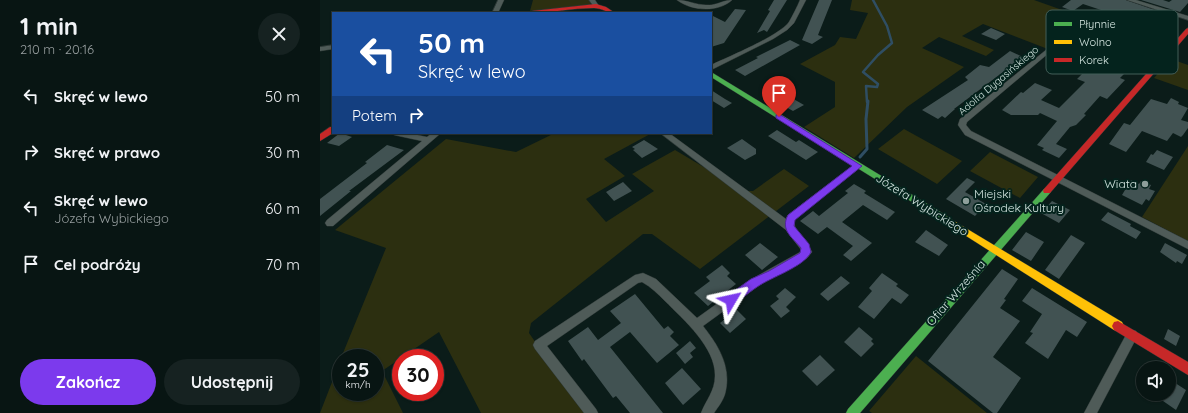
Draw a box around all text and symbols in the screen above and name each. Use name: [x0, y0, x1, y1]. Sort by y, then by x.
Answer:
legend: [1046, 10, 1178, 74]
text: 1 min: [20, 11, 78, 41]
button: close: [258, 13, 300, 55]
text: Płynnie: [1079, 17, 1116, 31]
text: 50 m: [418, 25, 485, 60]
icon: left: [352, 28, 404, 80]
text: Wolno: [1079, 35, 1112, 49]
text: 210 m · 20:16: [20, 41, 94, 57]
street label: Adolfa Dygasińskiego: [956, 43, 1041, 118]
text: Korek: [1079, 53, 1109, 67]
text: Skręć w lewo: [418, 60, 526, 83]
pin: [762, 76, 796, 117]
icon: arrive: [768, 82, 790, 104]
icon: left: [20, 85, 42, 107]
text: Skręć w lewo: [54, 87, 148, 106]
text: 50 m: [265, 87, 300, 106]
icon: right: [405, 104, 427, 126]
text: Potem: [352, 106, 397, 125]
icon: right: [20, 141, 42, 163]
text: Skręć w prawo: [54, 143, 160, 162]
text: 30 m: [265, 143, 300, 162]
street label: Józefa Wybickiego: [873, 170, 971, 239]
place label: Wiata: [1104, 176, 1137, 191]
marker: Wiata: [1140, 179, 1150, 189]
place label: Miejski Ośrodek Kultury: [974, 186, 1064, 215]
text: Skręć w lewo: [54, 191, 148, 210]
marker: Miejski Ośrodek Kultury: [961, 196, 971, 206]
icon: left: [20, 197, 42, 219]
text: 60 m: [265, 199, 300, 218]
text: Józefa Wybickiego: [54, 210, 169, 226]
icon: arrive: [20, 253, 42, 275]
text: Cel podróży: [54, 255, 141, 274]
text: 70 m: [266, 255, 300, 274]
street label: Ofiar Września: [923, 257, 988, 329]
position arrow: [710, 279, 752, 321]
speed limit sign: 30: [392, 349, 444, 401]
text: 25: [347, 357, 369, 382]
button: Zakończ: [20, 359, 156, 405]
button: Udostępnij: [164, 359, 300, 405]
map controls: [1136, 361, 1176, 401]
button: sound: [1136, 361, 1176, 401]
text: km/h: [345, 378, 371, 391]

